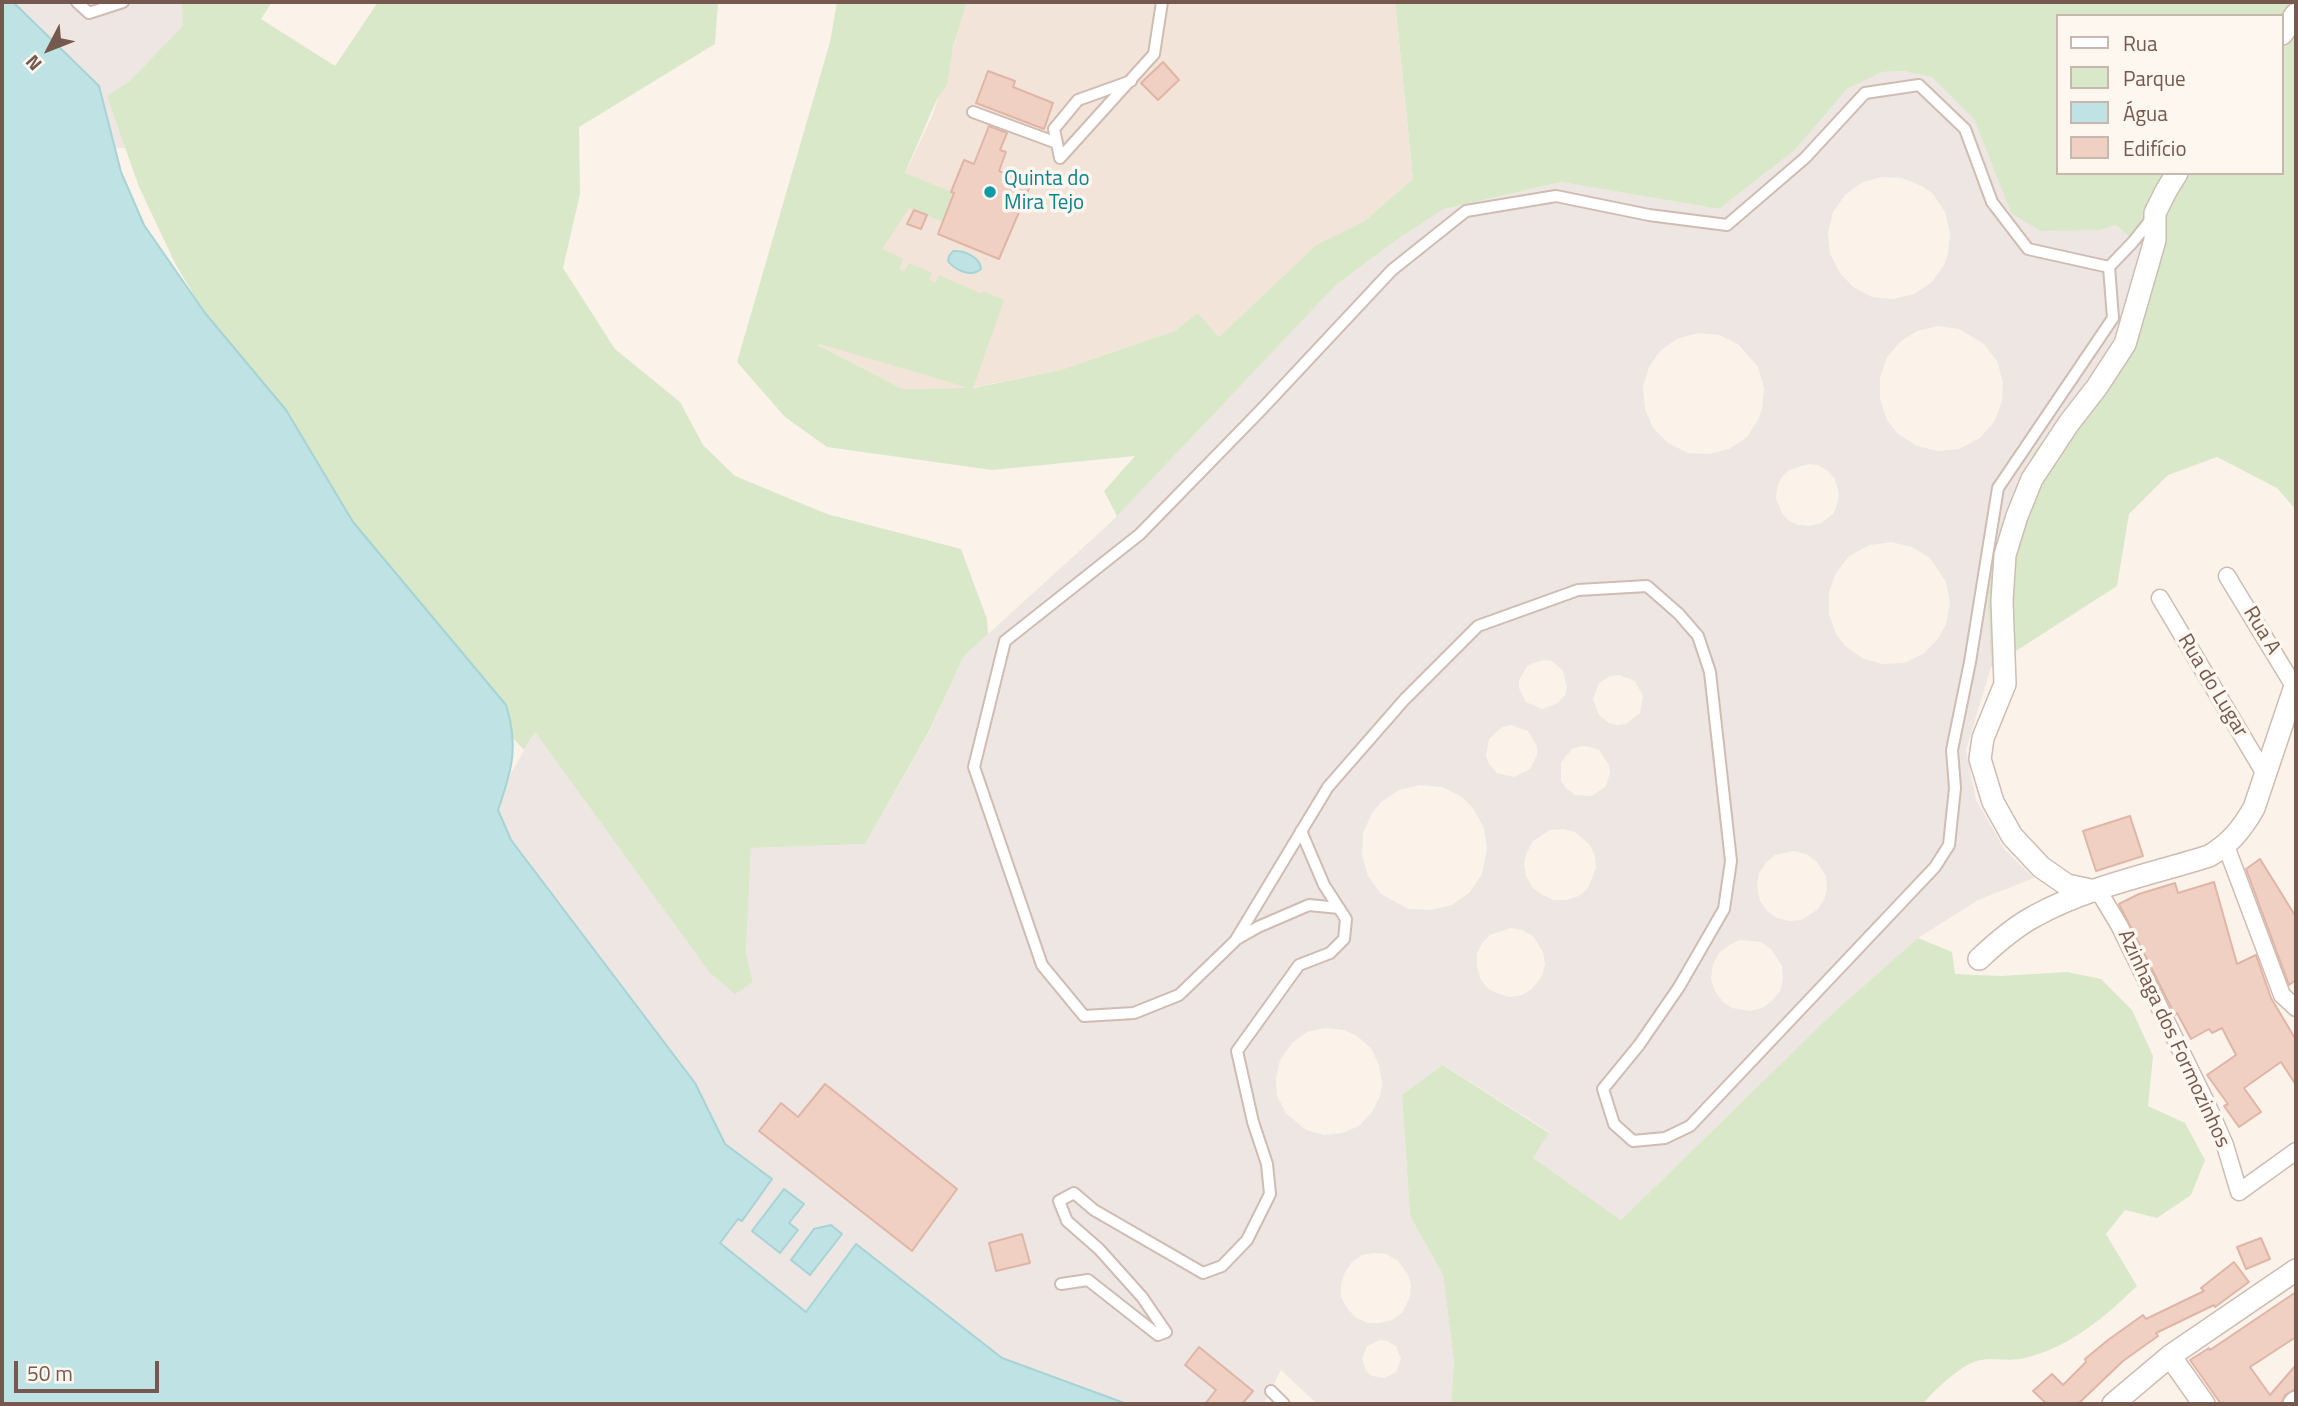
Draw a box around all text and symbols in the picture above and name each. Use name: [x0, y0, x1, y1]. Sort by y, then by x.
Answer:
north arrow: [14, 14, 84, 84]
legend: [2056, 14, 2284, 175]
text: Rua: [2123, 27, 2158, 59]
text: N: [18, 49, 48, 78]
text: Parque: [2123, 62, 2186, 94]
text: Água: [2123, 97, 2168, 129]
text: Edifício: [2123, 132, 2187, 164]
place label: Quinta do Mira Tejo: [1004, 167, 1090, 217]
marker: Quinta do Mira Tejo: [982, 184, 998, 200]
street label: Rua A: [2237, 602, 2285, 660]
street label: Rua do Lugar: [2171, 630, 2253, 742]
street label: Azinhaga dos Formozinhos: [2111, 926, 2235, 1152]
scale bar: [18, 1346, 163, 1390]
text: 50 m: [27, 1357, 73, 1389]

